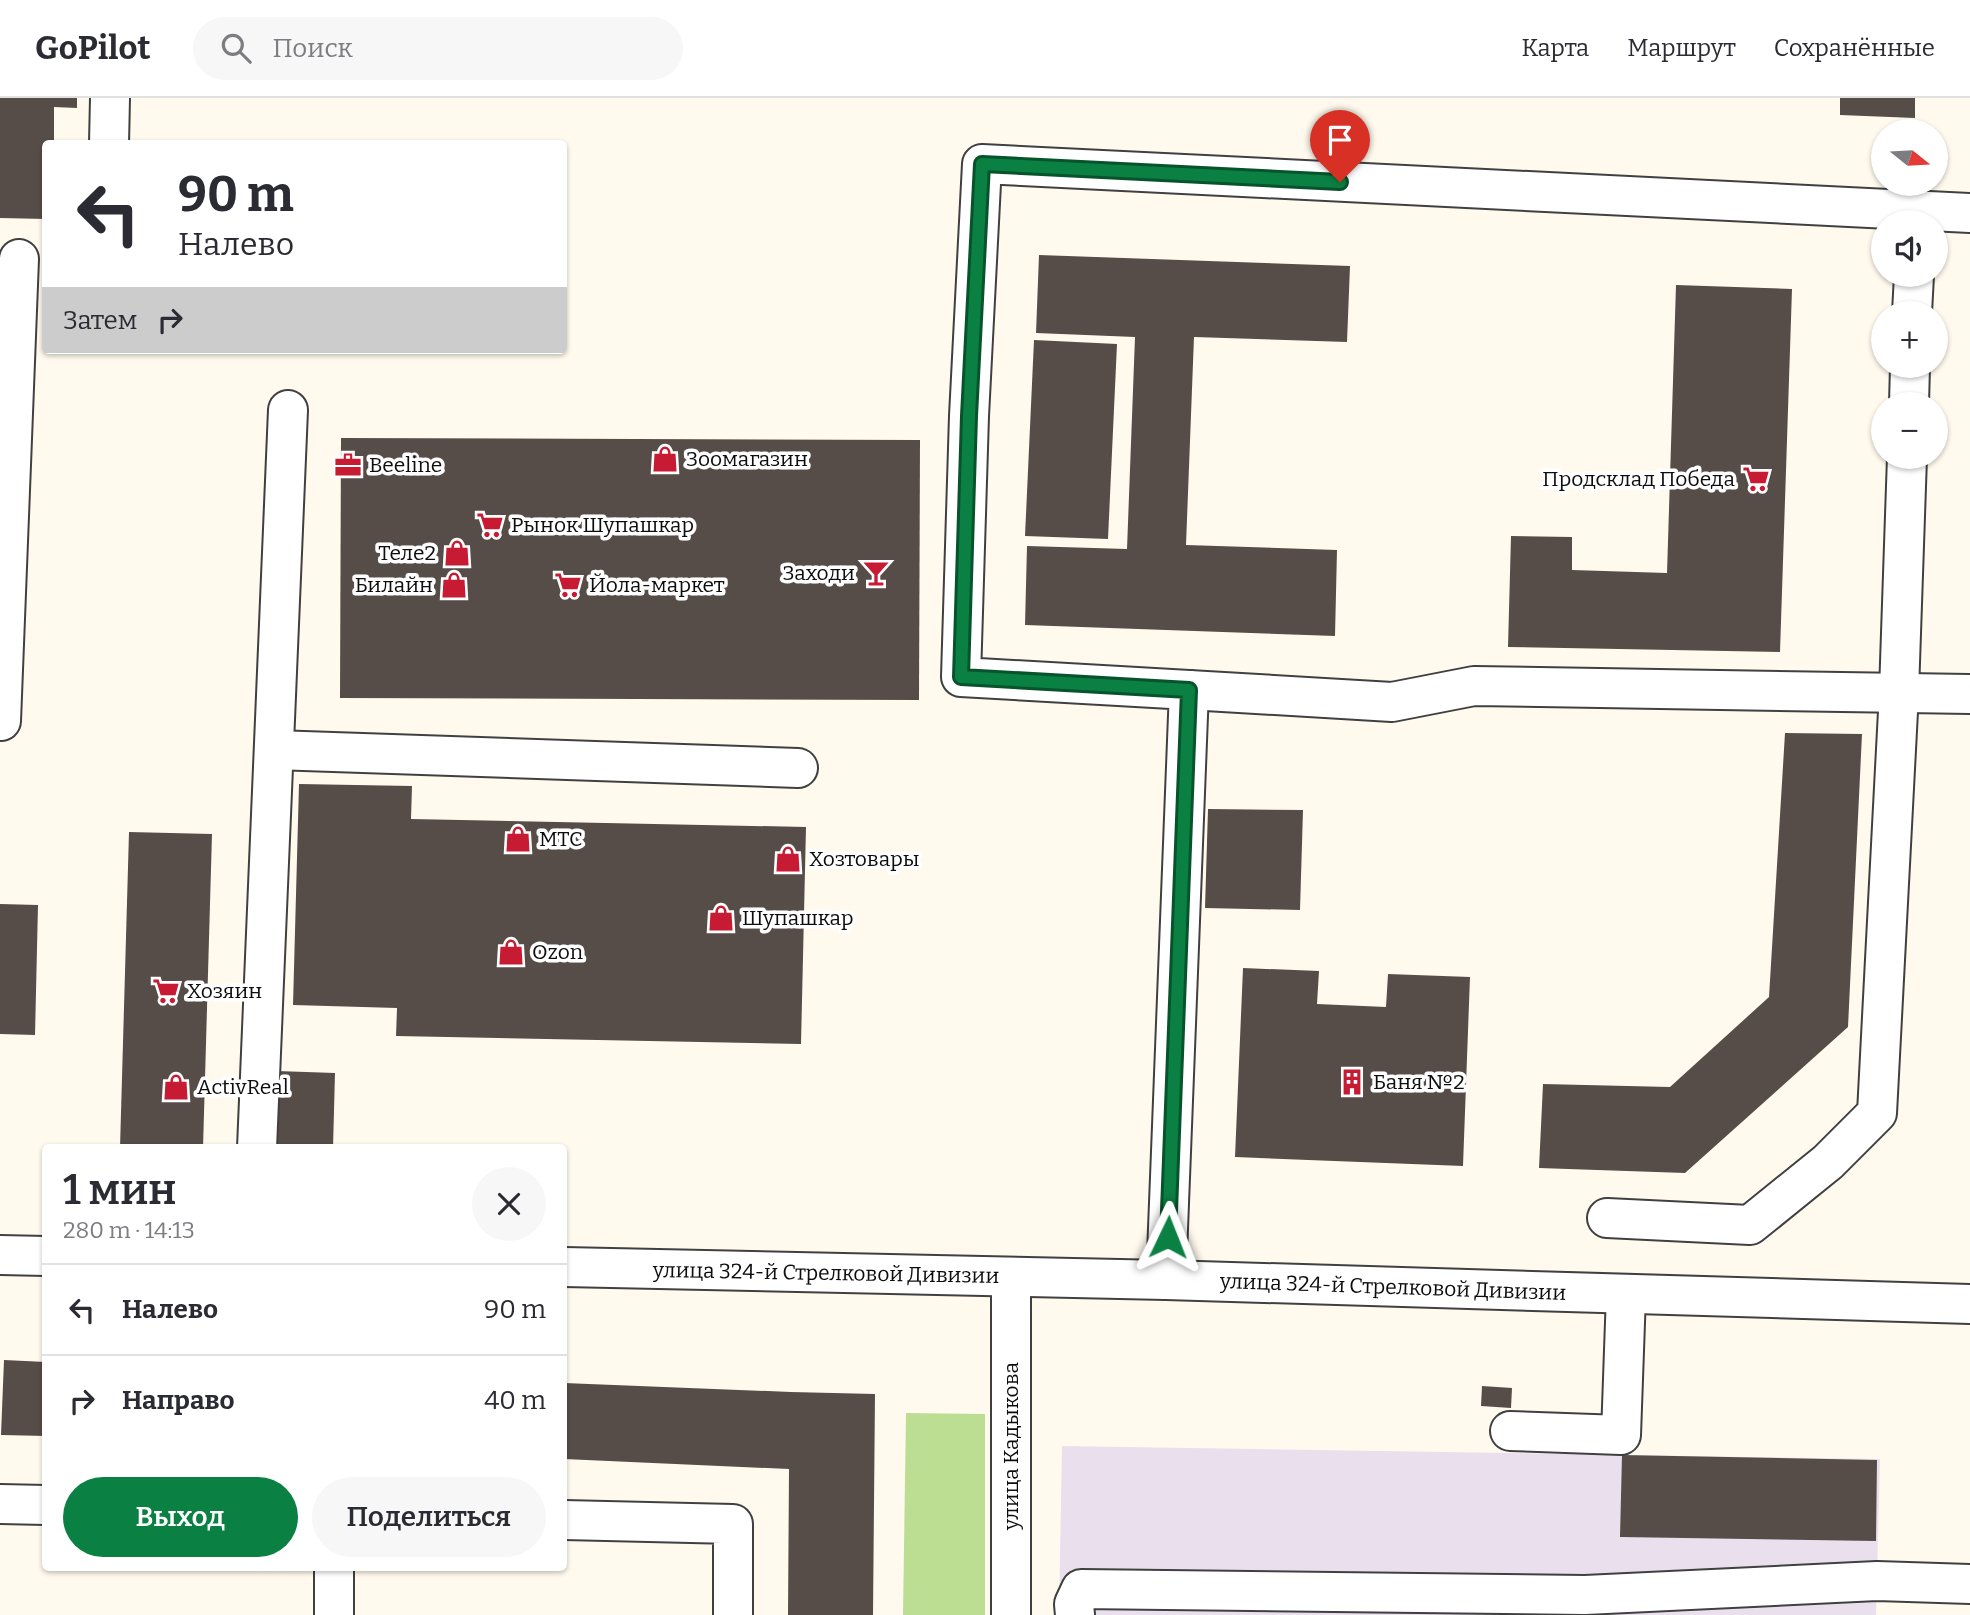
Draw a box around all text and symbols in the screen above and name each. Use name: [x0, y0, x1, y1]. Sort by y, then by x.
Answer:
search box: [193, 17, 683, 80]
text: GoPilot: [35, 28, 151, 68]
icon: search: [217, 29, 255, 67]
text: Поиск: [273, 33, 353, 64]
text: Карта: [1521, 34, 1589, 62]
text: Маршрут: [1627, 34, 1736, 62]
text: Сохранённые: [1774, 34, 1935, 62]
pin: [1310, 110, 1370, 182]
north arrow: [1871, 119, 1948, 196]
map controls: [1871, 119, 1948, 469]
icon: arrive: [1321, 121, 1359, 159]
text: 90 m: [178, 165, 294, 224]
icon: left: [63, 168, 154, 259]
button: sound: [1871, 210, 1948, 287]
text: Налево: [178, 225, 294, 263]
icon: right: [151, 301, 189, 339]
button: +: [1871, 301, 1948, 378]
text: Затем: [63, 305, 137, 336]
button: −: [1871, 392, 1948, 469]
shop icon: Зоомагазин: [650, 444, 680, 474]
place label: Зоомагазин: [686, 446, 808, 472]
office icon: Beeline: [333, 450, 363, 480]
place label: Beeline: [369, 452, 442, 478]
supermarket icon: Продсклад Победа: [1741, 464, 1771, 494]
place label: Продсклад Победа: [1542, 466, 1735, 492]
supermarket icon: Рынок Шупашкар: [475, 510, 505, 540]
place label: Рынок Шупашкар: [511, 512, 694, 538]
shop icon: Теле2: [442, 538, 472, 568]
place label: Теле2: [378, 540, 436, 566]
bar icon: Заходи: [861, 558, 891, 588]
place label: Заходи: [783, 560, 855, 586]
shop icon: Билайн: [439, 570, 469, 600]
supermarket icon: Йола-маркет: [553, 570, 583, 600]
place label: Билайн: [355, 572, 433, 598]
place label: Йола-маркет: [589, 572, 725, 598]
shop icon: МТС: [503, 824, 533, 854]
place label: МТС: [539, 826, 583, 852]
shop icon: Хозтовары: [773, 844, 803, 874]
place label: Хозтовары: [809, 846, 919, 872]
shop icon: Шупашкар: [706, 903, 736, 933]
place label: Шупашкар: [742, 905, 854, 931]
shop icon: Ozon: [496, 937, 526, 967]
place label: Ozon: [532, 939, 583, 965]
supermarket icon: Хозяин: [151, 976, 181, 1006]
place label: Хозяин: [187, 978, 262, 1004]
building icon: Баня №2: [1337, 1067, 1367, 1097]
place label: Баня №2: [1373, 1069, 1465, 1095]
shop icon: ActivReal: [161, 1072, 191, 1102]
place label: ActivReal: [197, 1074, 289, 1100]
text: 1 мин: [63, 1165, 176, 1215]
button: close: [472, 1167, 546, 1241]
position arrow: [1131, 1200, 1205, 1274]
text: 280 m · 14:13: [63, 1216, 195, 1244]
street label: улица 324-й Стрелковой Дивизии: [652, 1257, 999, 1289]
street label: улица 324-й Стрелковой Дивизии: [1218, 1268, 1567, 1306]
icon: left: [63, 1291, 101, 1329]
text: Налево: [122, 1294, 218, 1325]
text: 90 m: [484, 1294, 546, 1325]
street label: улица Кадыкова: [998, 1361, 1024, 1531]
icon: right: [63, 1382, 101, 1420]
text: Направо: [122, 1385, 235, 1416]
text: 40 m: [484, 1385, 546, 1416]
button: Выход: [63, 1477, 298, 1557]
button: Поделиться: [312, 1477, 546, 1557]

